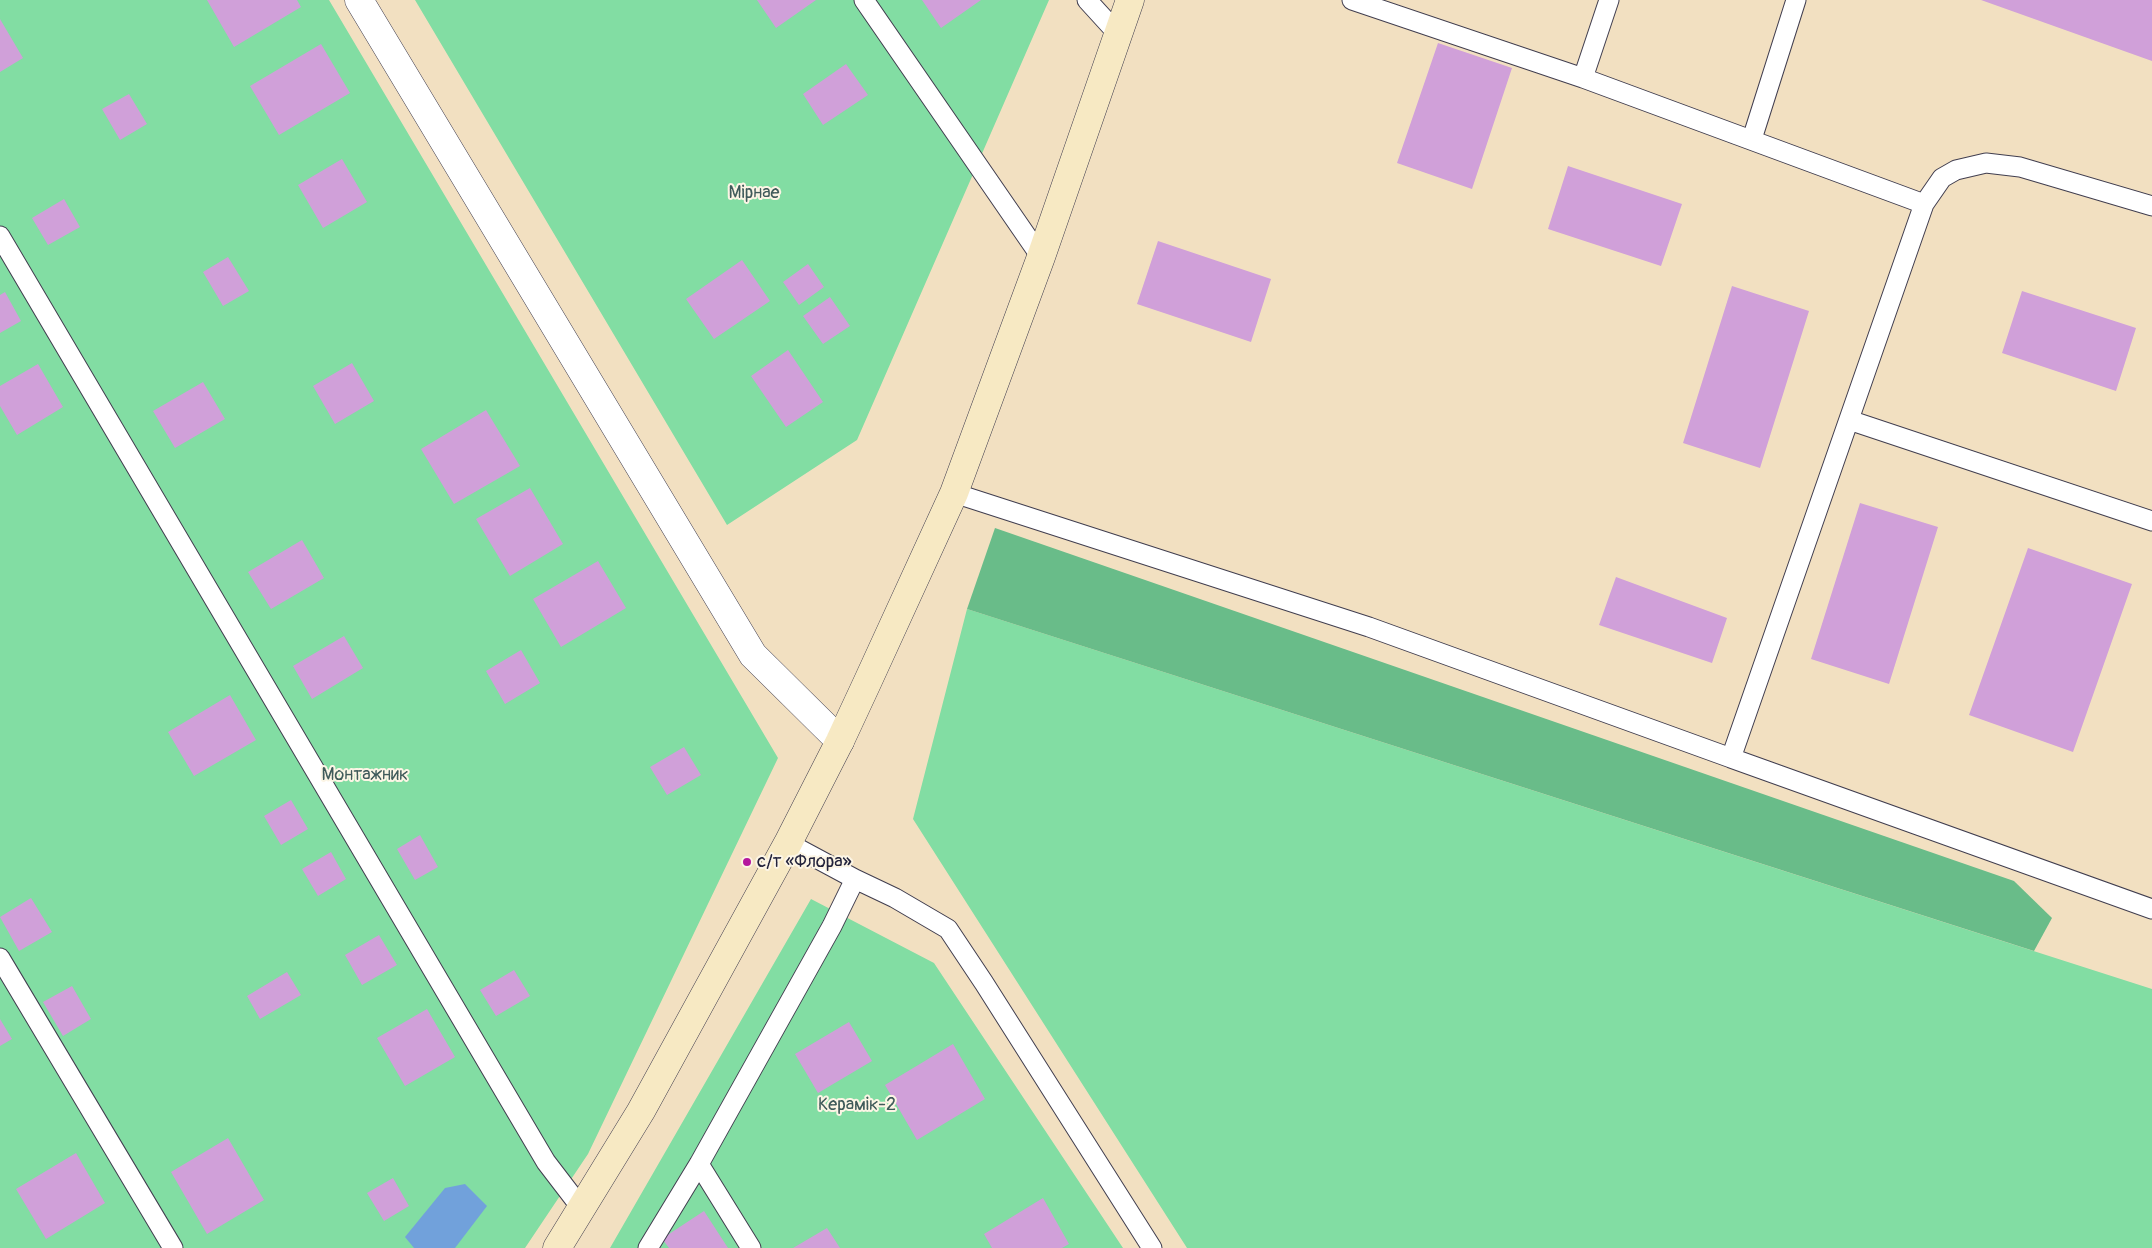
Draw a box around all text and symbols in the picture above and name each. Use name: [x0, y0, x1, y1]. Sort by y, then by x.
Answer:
park label: Мірнае: [729, 182, 779, 204]
park label: Монтажник: [322, 764, 408, 786]
place label: с/т «Флора»: [757, 851, 852, 873]
marker: с/т «Флора»: [741, 856, 753, 868]
park label: Керамік-2: [818, 1094, 896, 1116]

